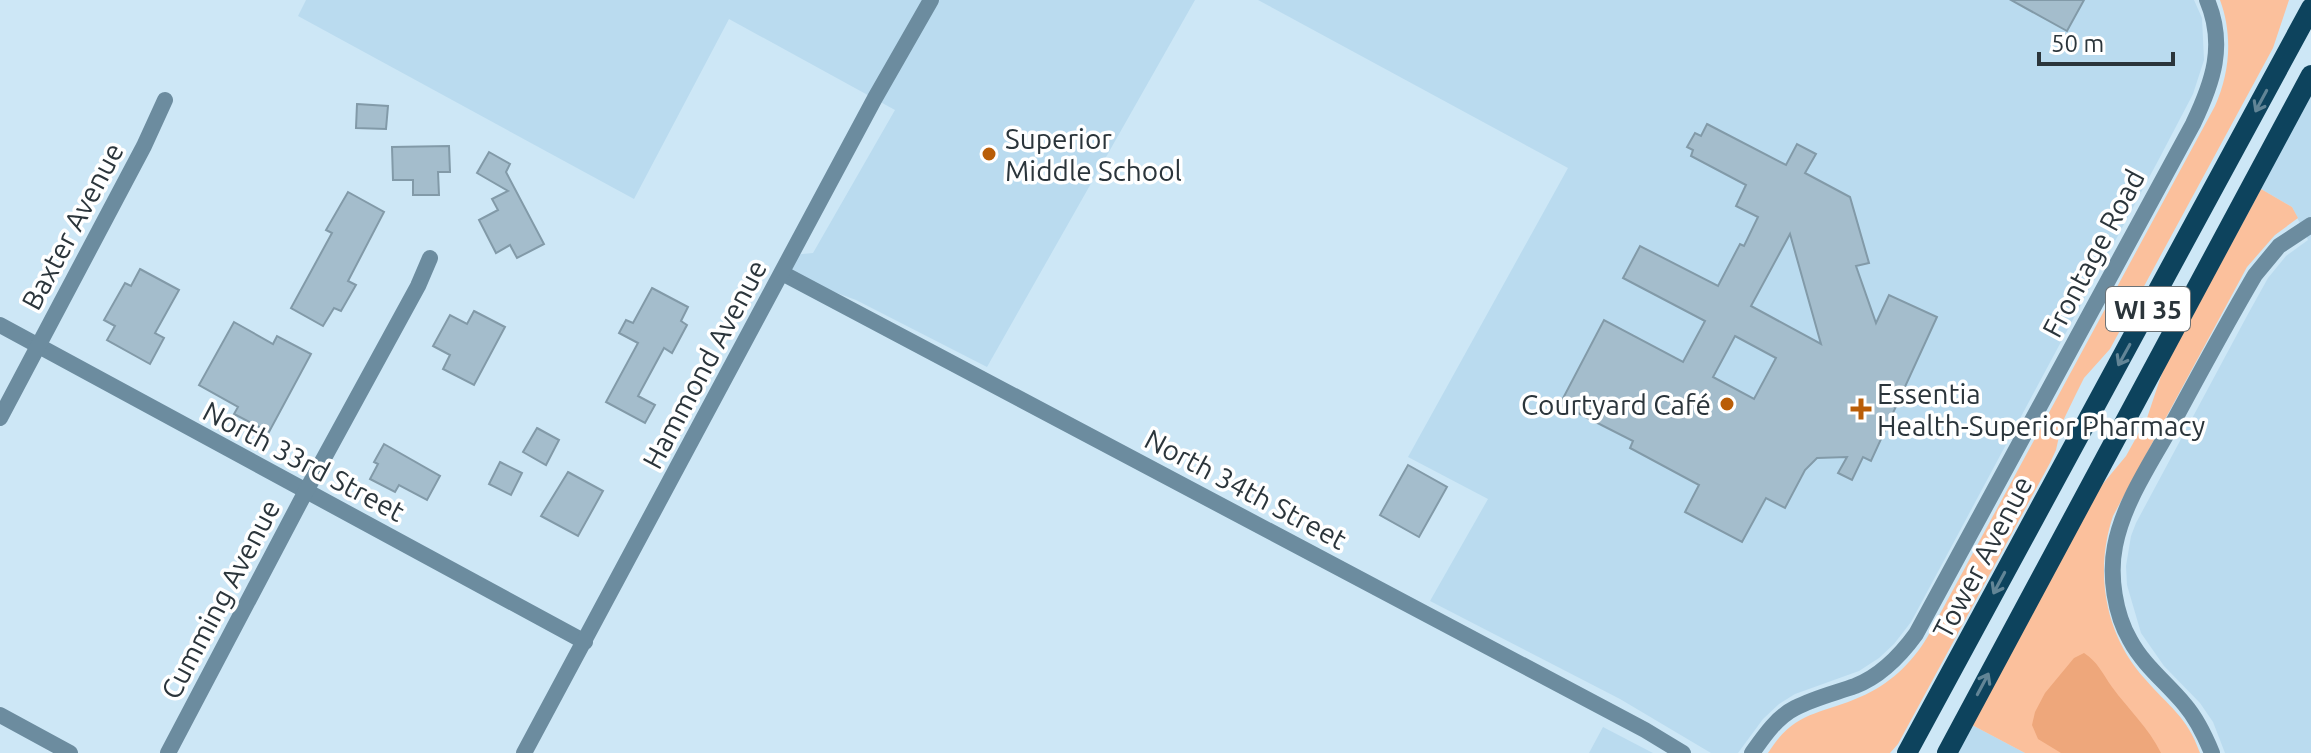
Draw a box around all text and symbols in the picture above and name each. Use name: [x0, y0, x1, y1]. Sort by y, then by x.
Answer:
scale bar: [2039, 16, 2173, 66]
text: 50 m: [2051, 30, 2104, 57]
one-way arrow: [2253, 89, 2268, 113]
place label: Superior Middle School: [1005, 123, 1182, 186]
street label: Baxter Avenue: [15, 137, 129, 315]
marker: Superior Middle School: [980, 145, 998, 163]
street label: Frontage Road: [2036, 164, 2150, 342]
street label: Hammond Avenue: [636, 254, 772, 474]
road number: WI 35: [2106, 287, 2190, 331]
one-way arrow: [2115, 342, 2131, 366]
place label: Essentia Health-Superior Pharmacy: [1877, 378, 2205, 441]
place label: Courtyard Café: [1521, 389, 1711, 420]
street label: North 33rd Street: [198, 395, 410, 527]
marker: Courtyard Café: [1718, 395, 1736, 413]
marker: Essentia Health-Superior Pharmacy: [1852, 400, 1870, 418]
street label: North 34th Street: [1140, 423, 1352, 555]
street label: Tower Avenue: [1926, 471, 2038, 643]
street label: Cumming Avenue: [154, 494, 286, 704]
one-way arrow: [1991, 571, 2007, 594]
one-way arrow: [1976, 673, 1992, 697]

